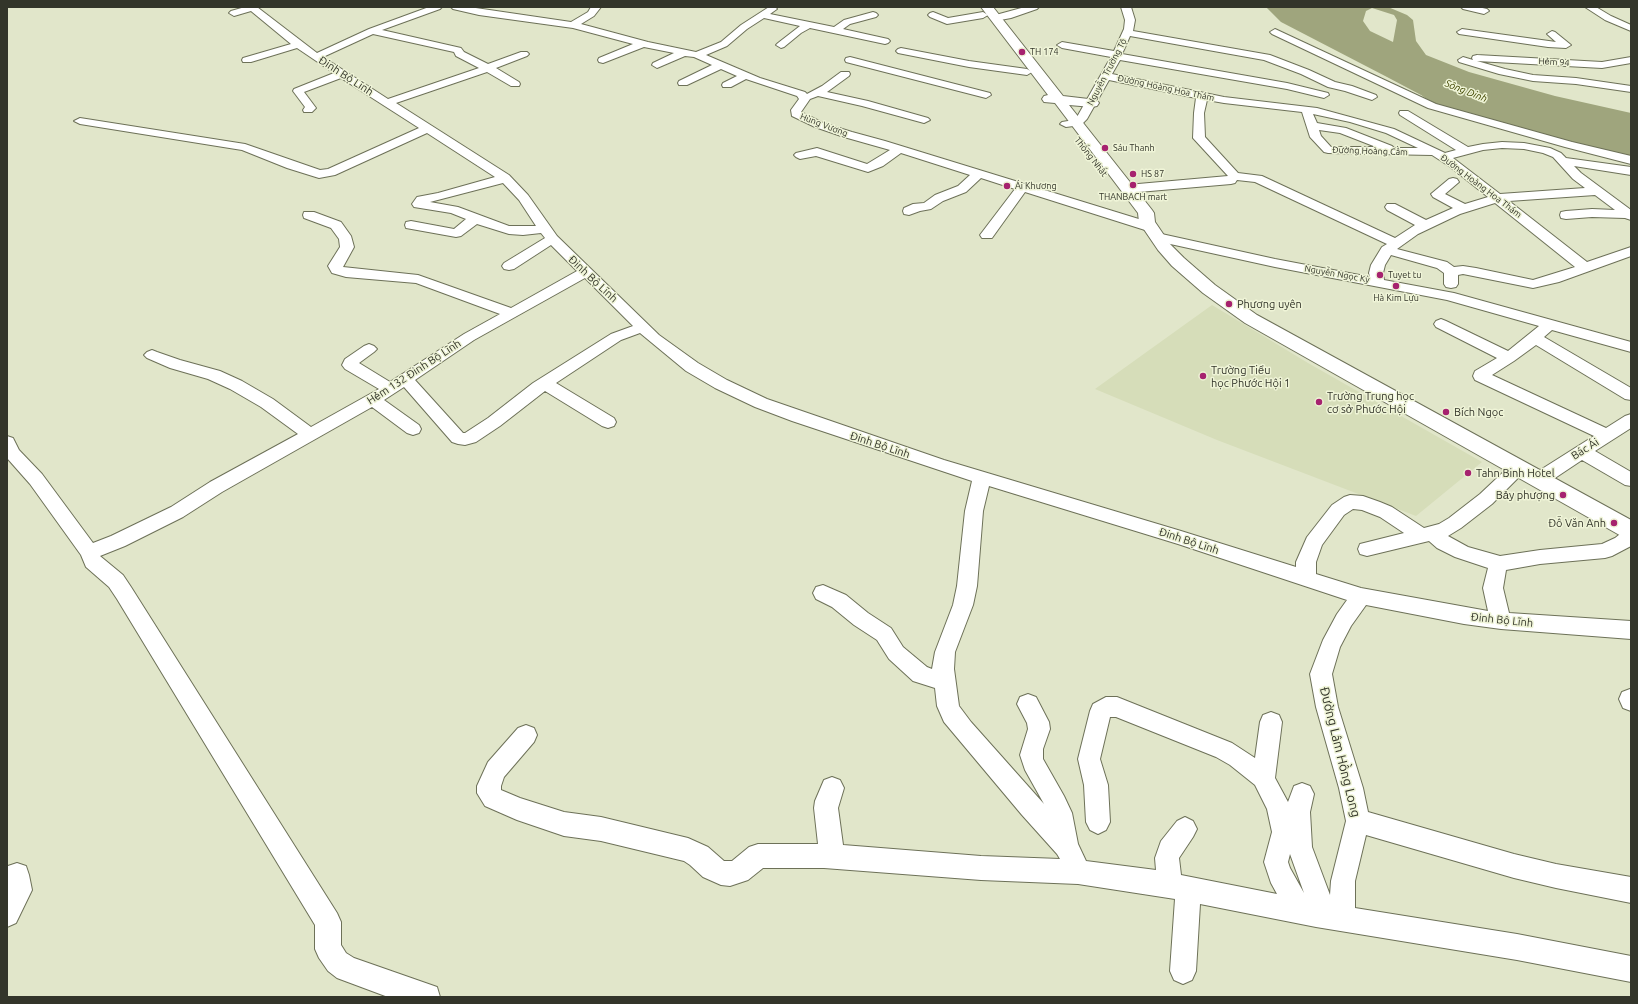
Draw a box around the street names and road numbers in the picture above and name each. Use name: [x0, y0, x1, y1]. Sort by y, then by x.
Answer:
street label: Nguyễn Trường Tộ: [1085, 37, 1129, 107]
street label: Đinh Bộ Lĩnh: [316, 53, 376, 99]
street label: Hẻm 94: [1538, 56, 1570, 68]
street label: Đường Hoàng Hoa Thám: [1117, 72, 1215, 104]
street label: Hùng Vương: [799, 111, 849, 139]
street label: Thống Nhất: [1072, 135, 1110, 179]
street label: Đường Hoàng Cầm: [1332, 144, 1408, 158]
street label: Đường Hoàng Hoa Thám: [1438, 152, 1524, 220]
street label: Đinh Bộ Lĩnh: [566, 253, 620, 305]
street label: Nguyễn Ngọc Kỳ: [1304, 263, 1370, 285]
street label: Hẻm 132 Đinh Bộ Lĩnh: [365, 337, 463, 407]
street label: Đinh Bộ Lĩnh: [848, 429, 912, 461]
street label: Bác Ái: [1569, 435, 1601, 463]
street label: Đinh Bộ Lĩnh: [1157, 525, 1221, 557]
street label: Đinh Bộ Lĩnh: [1470, 610, 1534, 630]
street label: Đường Lâm Hồng Long: [1316, 685, 1364, 819]

